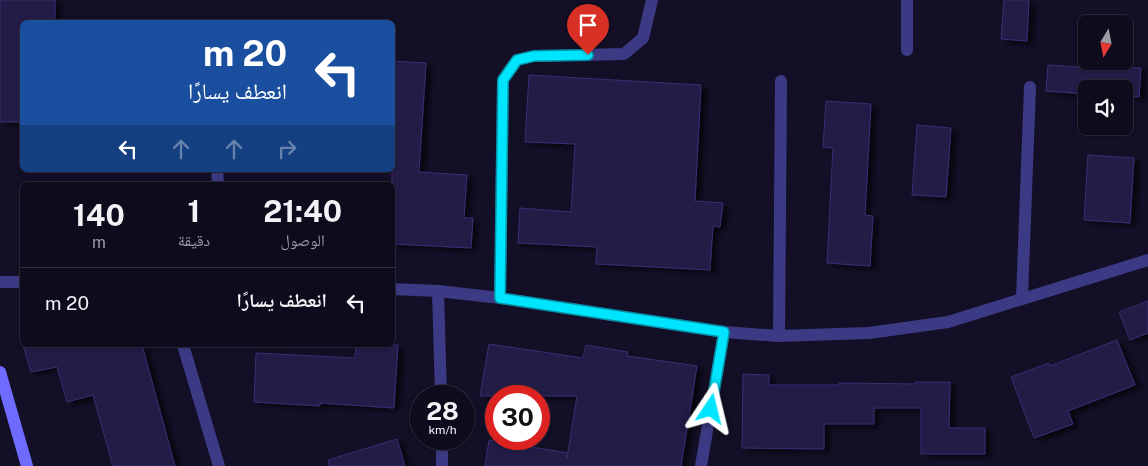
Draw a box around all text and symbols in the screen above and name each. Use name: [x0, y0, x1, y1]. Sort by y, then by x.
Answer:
pin: [567, 4, 609, 55]
icon: arrive: [574, 11, 602, 39]
north arrow: [1078, 15, 1132, 70]
map controls: [1078, 15, 1133, 135]
text: 20 m: [203, 33, 287, 74]
icon: left: [305, 40, 370, 105]
text: انعطف يسارًا: [188, 78, 287, 104]
button: sound: [1078, 80, 1133, 135]
icon: left: [114, 135, 142, 163]
icon: ahead: [167, 135, 195, 163]
icon: ahead: [220, 135, 248, 163]
icon: right: [273, 135, 301, 163]
text: 1: [188, 193, 200, 229]
text: 21:40: [263, 193, 342, 229]
text: 140: [73, 197, 125, 233]
text: دقيقة: [178, 231, 210, 250]
text: الوصول: [280, 231, 325, 250]
text: m: [92, 233, 106, 252]
text: انعطف يسارًا: [237, 289, 327, 311]
icon: left: [342, 289, 370, 317]
text: 20 m: [45, 292, 89, 314]
position arrow: [684, 382, 736, 434]
speed limit sign: 30: [485, 385, 550, 450]
text: 28: [426, 396, 459, 426]
text: km/h: [428, 423, 457, 437]

